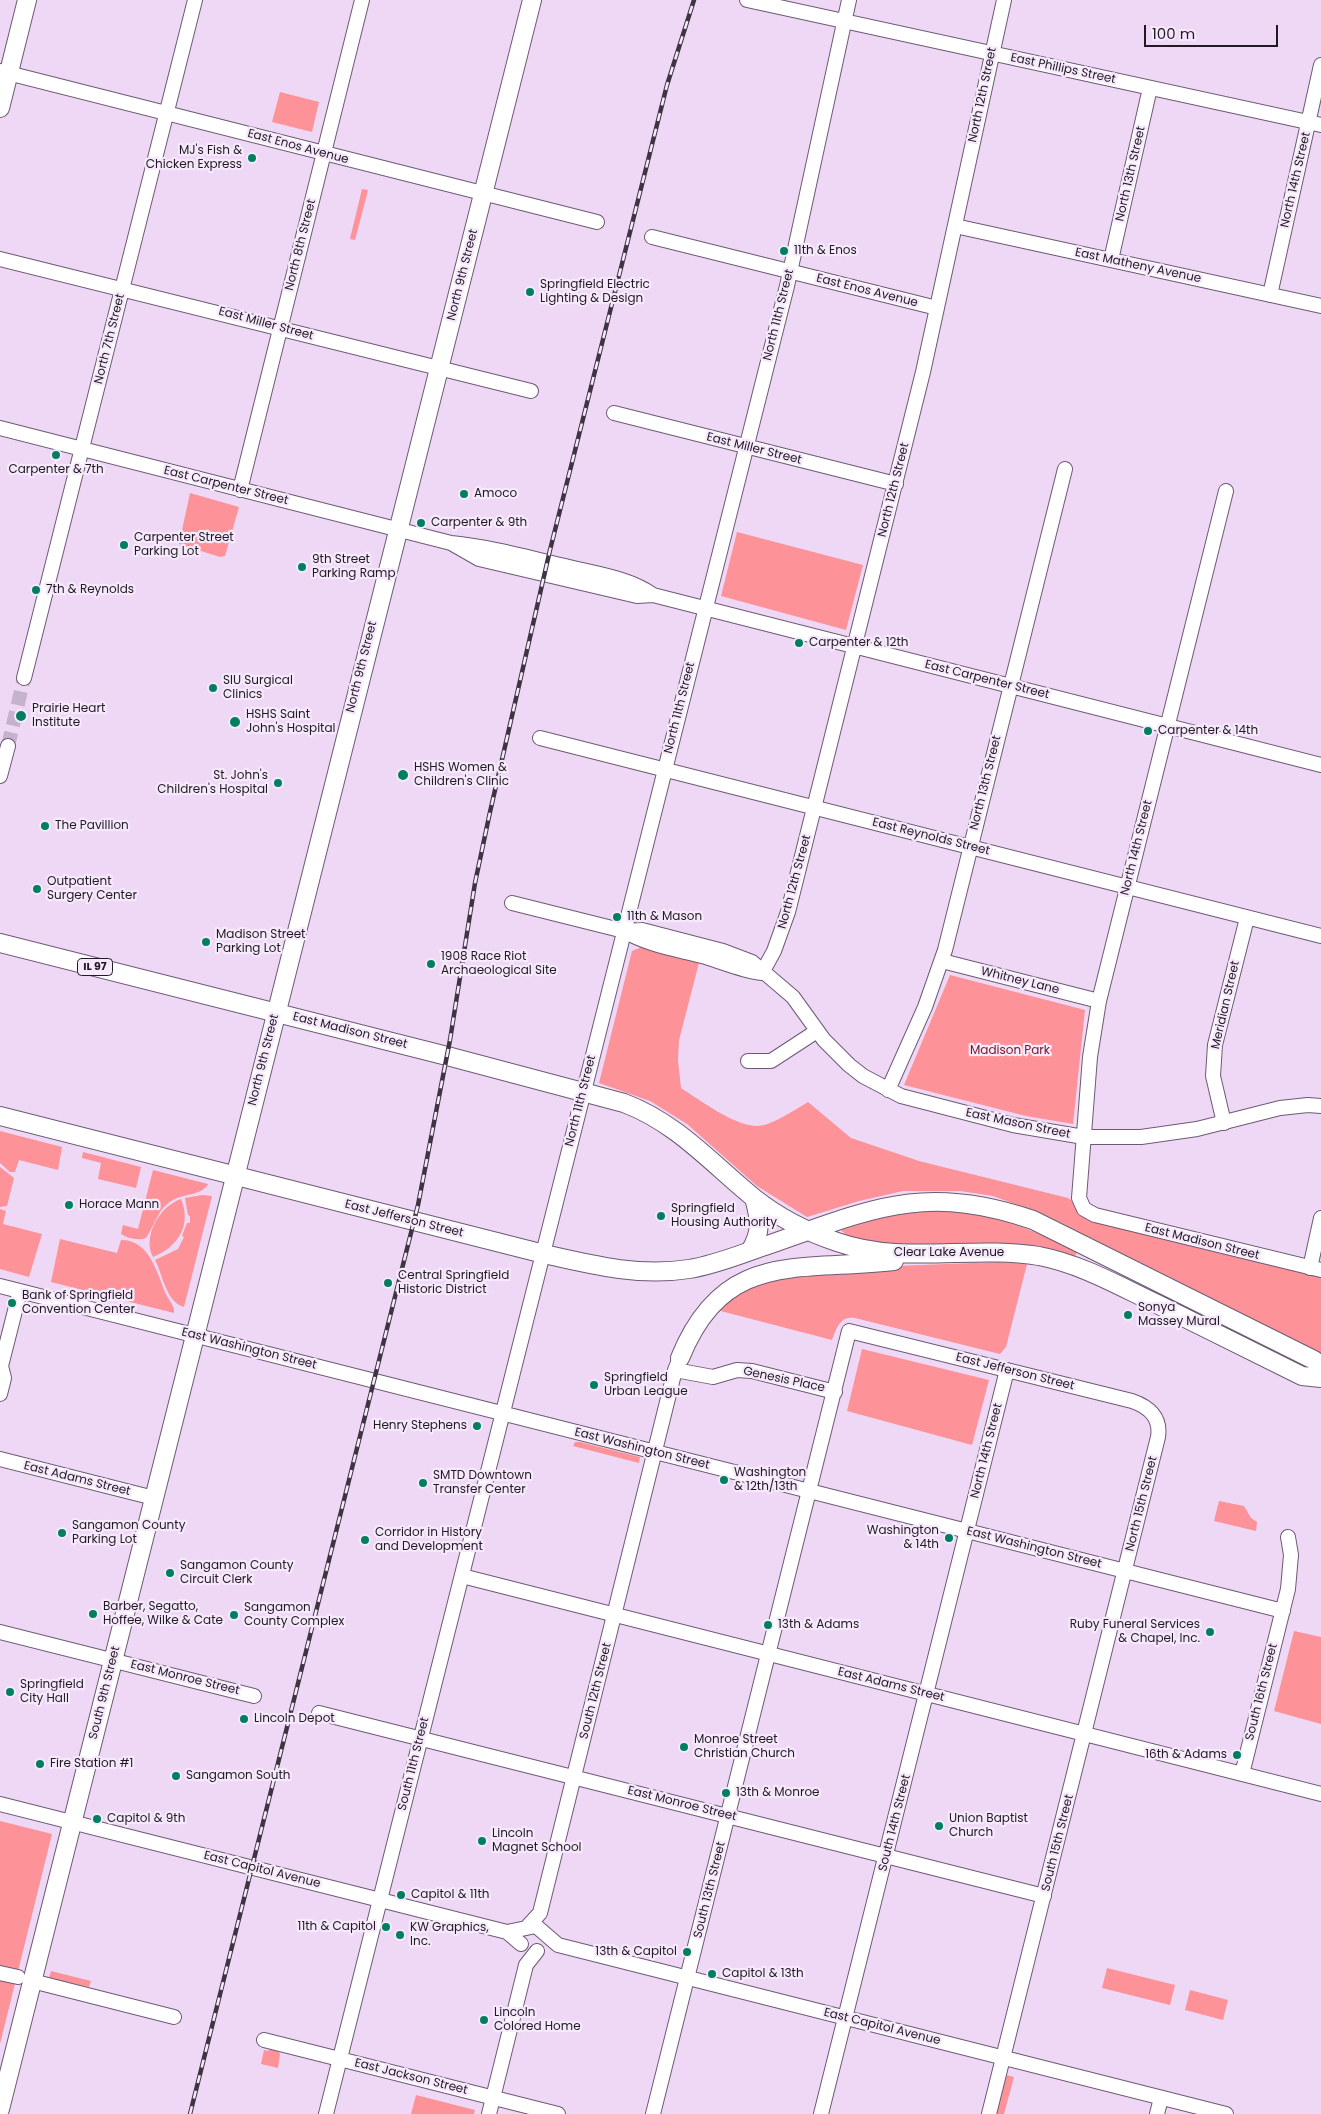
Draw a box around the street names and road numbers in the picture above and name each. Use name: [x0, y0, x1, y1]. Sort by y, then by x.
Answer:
street label: North 12th Street: [966, 46, 1000, 144]
street label: East Phillips Street: [1009, 51, 1117, 87]
street label: North 13th Street: [1113, 125, 1149, 223]
street label: East Enos Avenue: [246, 127, 350, 167]
street label: North 14th Street: [1278, 131, 1314, 229]
street label: North 8th Street: [283, 198, 319, 292]
street label: North 9th Street: [445, 228, 481, 322]
street label: East Matheny Avenue: [1074, 246, 1202, 286]
street label: North 11th Street: [761, 268, 797, 362]
street label: East Enos Avenue: [815, 271, 919, 311]
street label: North 7th Street: [92, 292, 128, 386]
street label: East Miller Street: [217, 304, 315, 344]
street label: East Miller Street: [705, 430, 803, 468]
street label: North 12th Street: [875, 441, 913, 539]
street label: East Carpenter Street: [162, 464, 290, 508]
street label: North 9th Street: [344, 620, 380, 714]
street label: East Carpenter Street: [923, 658, 1051, 702]
street label: North 11th Street: [662, 661, 698, 755]
street label: North 13th Street: [967, 734, 1005, 832]
street label: North 14th Street: [1118, 799, 1156, 897]
street label: East Reynolds Street: [871, 815, 991, 859]
street label: North 12th Street: [775, 833, 815, 931]
road number: IL 97: [78, 959, 112, 976]
street label: Meridian Street: [1209, 959, 1243, 1051]
street label: Whitney Lane: [979, 964, 1061, 998]
street label: East Madison Street: [291, 1010, 409, 1052]
street label: North 9th Street: [246, 1013, 282, 1107]
street label: North 11th Street: [563, 1054, 599, 1148]
street label: East Mason Street: [964, 1106, 1072, 1142]
street label: East Jefferson Street: [343, 1197, 465, 1241]
street label: East Madison Street: [1143, 1221, 1261, 1263]
street label: Clear Lake Avenue: [894, 1246, 1004, 1260]
street label: East Washington Street: [180, 1325, 318, 1373]
street label: East Jefferson Street: [954, 1350, 1076, 1394]
street label: Genesis Place: [742, 1364, 826, 1396]
street label: North 14th Street: [968, 1402, 1006, 1500]
street label: East Washington Street: [573, 1425, 711, 1473]
street label: North 15th Street: [1123, 1455, 1161, 1553]
street label: East Adams Street: [22, 1459, 132, 1499]
street label: East Washington Street: [965, 1524, 1103, 1572]
street label: South 12th Street: [577, 1641, 615, 1741]
street label: South 16th Street: [1243, 1642, 1281, 1742]
street label: South 9th Street: [86, 1645, 124, 1741]
street label: East Monroe Street: [129, 1657, 241, 1699]
street label: East Adams Street: [836, 1665, 946, 1705]
street label: South 11th Street: [395, 1716, 433, 1812]
street label: South 14th Street: [876, 1773, 914, 1873]
street label: East Monroe Street: [626, 1783, 738, 1825]
street label: South 15th Street: [1039, 1793, 1077, 1893]
street label: South 13th Street: [691, 1840, 729, 1940]
street label: East Capitol Avenue: [202, 1849, 322, 1891]
street label: East Capitol Avenue: [822, 2006, 942, 2048]
street label: East Jackson Street: [353, 2056, 469, 2098]

